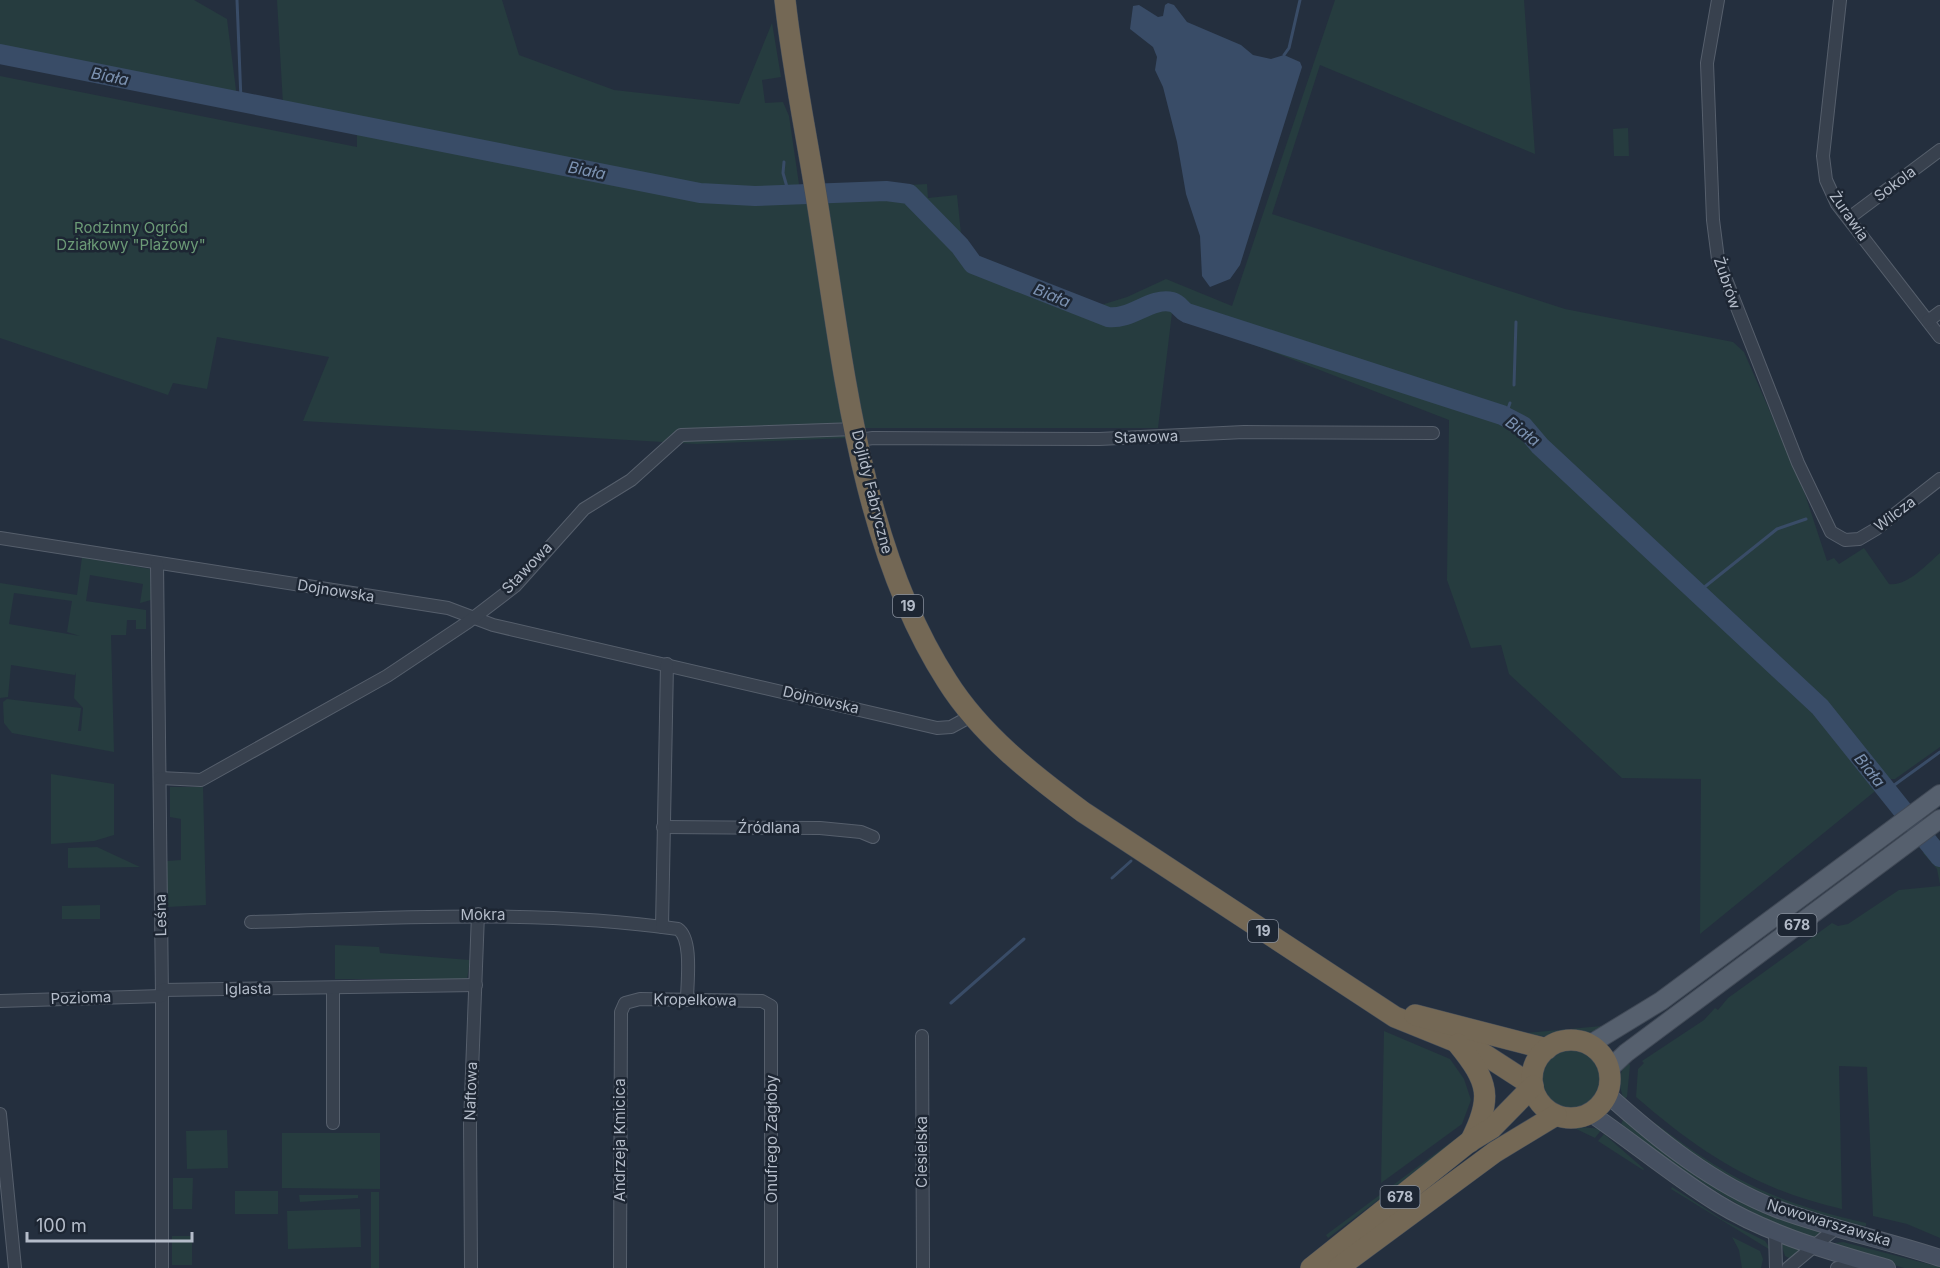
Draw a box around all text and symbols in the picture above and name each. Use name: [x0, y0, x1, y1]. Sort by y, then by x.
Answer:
water label: Biała: [90, 63, 131, 89]
water label: Biała: [567, 157, 608, 183]
street label: Sokola: [1870, 162, 1919, 206]
street label: Żurawia: [1825, 187, 1873, 244]
park label: Rodzinny Ogród Działkowy "Plażowy": [56, 218, 206, 254]
street label: Żubrów: [1710, 254, 1745, 311]
water label: Biała: [1031, 279, 1073, 311]
water label: Biała: [1502, 412, 1544, 450]
street label: Stawowa: [1113, 426, 1179, 447]
street label: Dojlidy Fabryczne: [848, 428, 897, 556]
street label: Wilcza: [1870, 492, 1919, 535]
street label: Stawowa: [497, 538, 556, 597]
street label: Dojnowska: [296, 575, 376, 606]
road number: 19: [893, 595, 923, 617]
street label: Dojnowska: [781, 681, 861, 718]
water label: Biała: [1850, 749, 1890, 791]
street label: Źródlana: [738, 818, 800, 837]
street label: Leśna: [151, 894, 170, 936]
street label: Mokra: [461, 905, 505, 924]
road number: 678: [1778, 914, 1816, 936]
road number: 19: [1248, 920, 1278, 942]
street label: Iglasta: [225, 979, 271, 998]
street label: Pozioma: [50, 987, 112, 1008]
street label: Kropelkowa: [653, 989, 737, 1010]
street label: Naftowa: [460, 1061, 481, 1121]
street label: Onufrego Zagłoby: [762, 1074, 781, 1203]
street label: Andrzeja Kmicica: [610, 1078, 629, 1202]
street label: Ciesielska: [912, 1116, 931, 1188]
road number: 678: [1380, 1186, 1420, 1208]
street label: Nowowarszawska: [1765, 1195, 1893, 1250]
scale bar: [27, 1205, 192, 1243]
text: 100 m: [36, 1215, 87, 1236]

